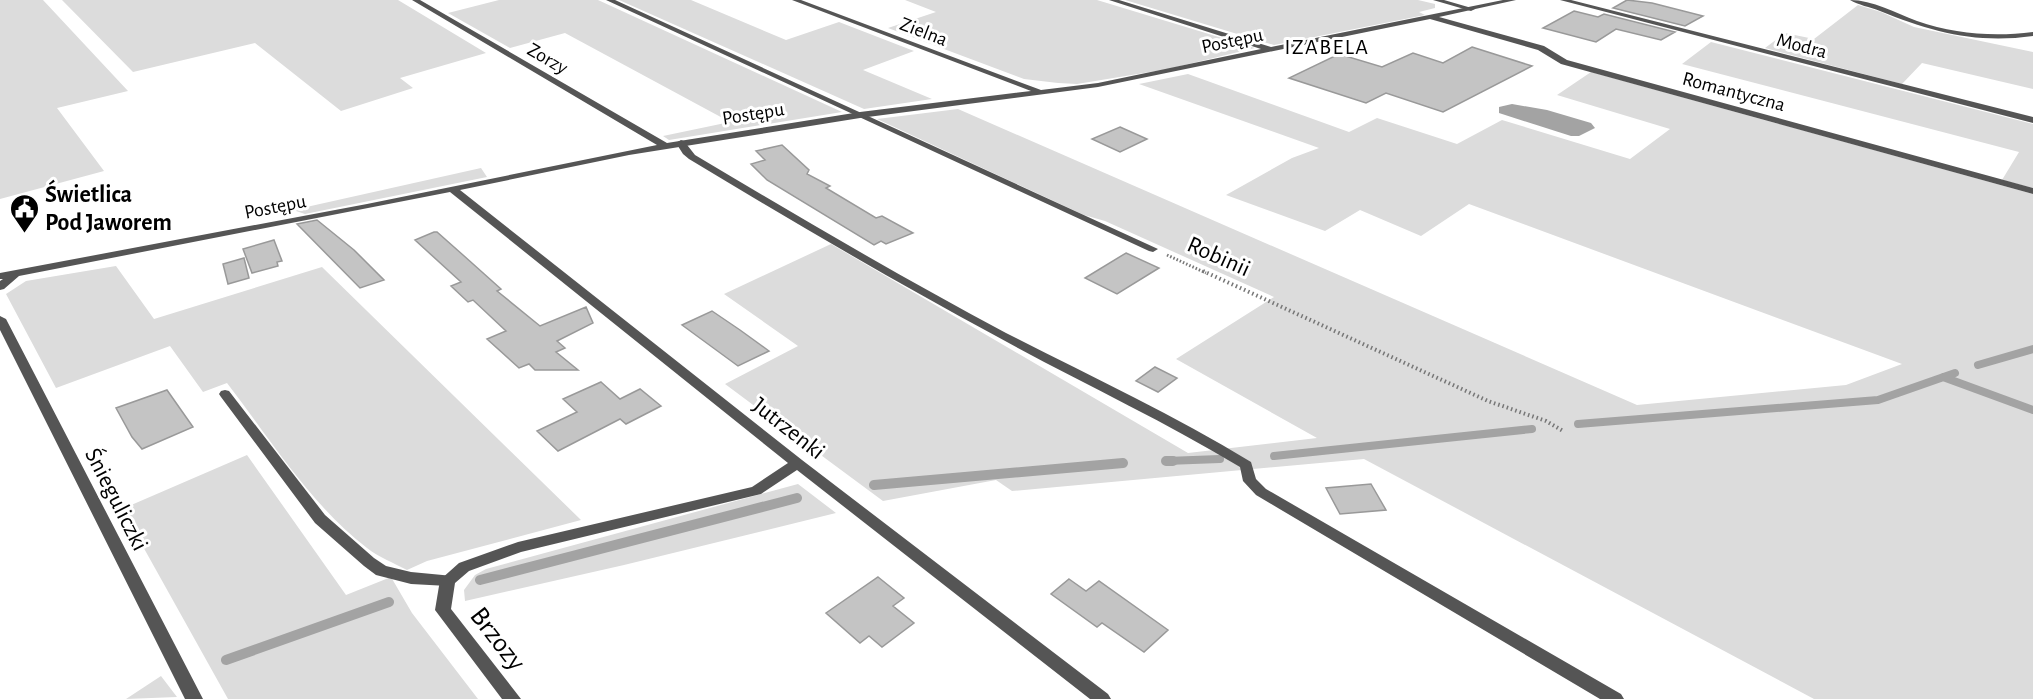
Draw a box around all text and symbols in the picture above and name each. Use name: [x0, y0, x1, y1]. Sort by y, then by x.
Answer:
street label: Zielna: [897, 14, 950, 50]
street label: Postępu: [1200, 25, 1265, 57]
street label: Modra: [1774, 30, 1829, 62]
district label: IZABELA: [1284, 36, 1370, 58]
street label: Zorzy: [524, 39, 571, 78]
street label: Romantyczna: [1680, 69, 1787, 115]
street label: Postępu: [721, 99, 786, 129]
place label: Świetlica Pod Jaworem: [45, 179, 172, 235]
street label: Postępu: [243, 191, 308, 223]
public building icon: Świetlica Pod Jaworem: [8, 192, 40, 234]
street label: Robinii: [1183, 232, 1254, 281]
street label: Jutrzenki: [748, 393, 829, 464]
street label: Śnieguliczki: [80, 443, 154, 555]
street label: Brzozy: [464, 602, 531, 676]

